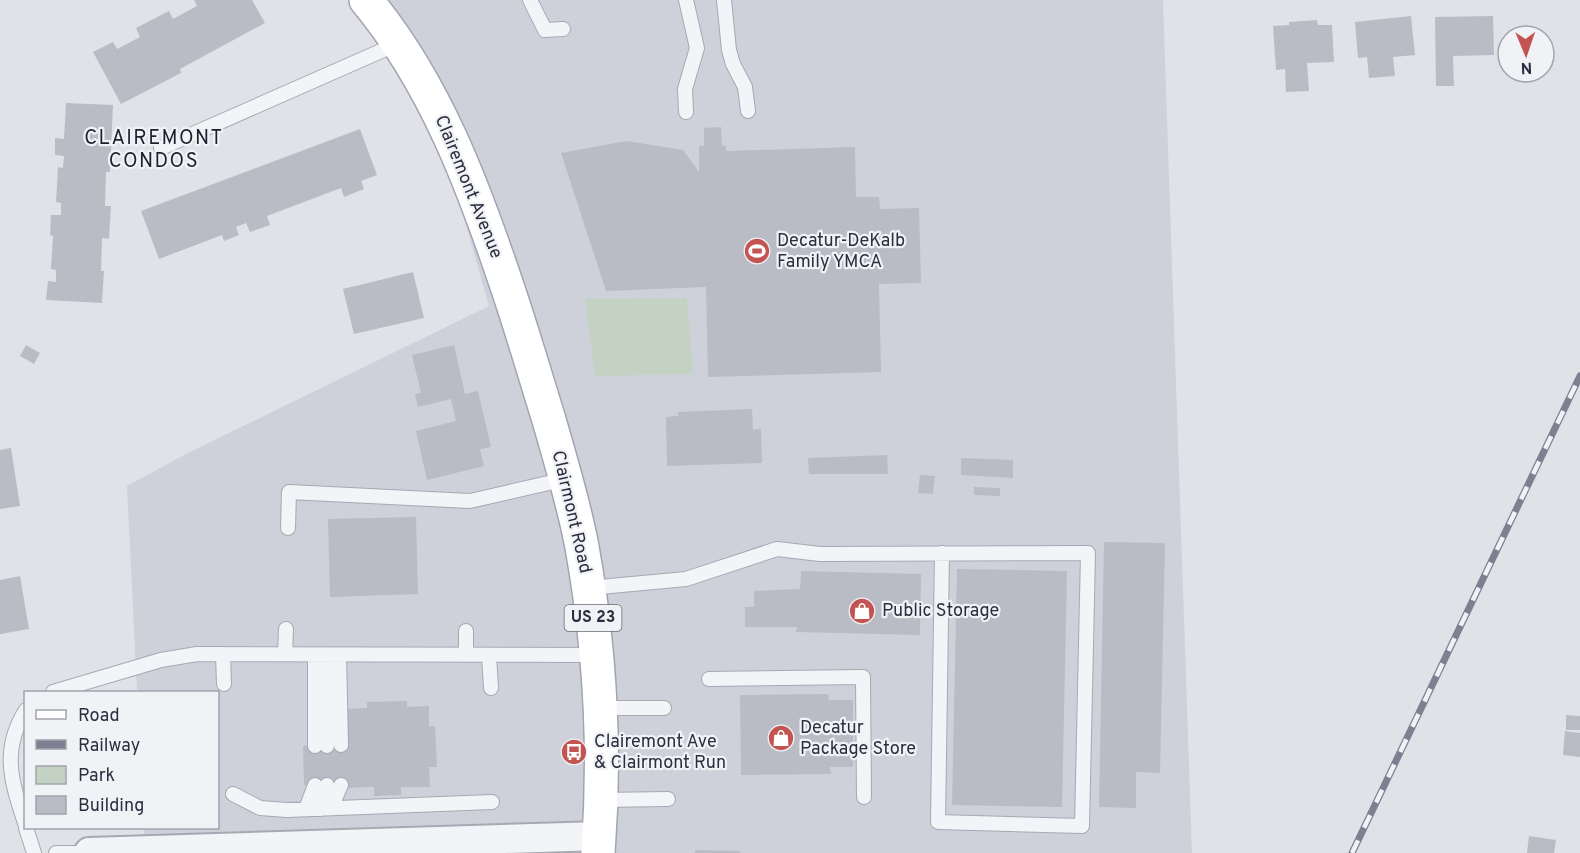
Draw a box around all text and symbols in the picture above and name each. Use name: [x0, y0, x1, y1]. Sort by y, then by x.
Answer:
north arrow: [1496, 24, 1556, 84]
text: N: [1520, 57, 1533, 77]
street label: Clairemont Avenue: [429, 112, 507, 262]
district label: CLAIREMONT CONDOS: [84, 126, 224, 175]
place label: Decatur-DeKalb Family YMCA: [777, 230, 905, 274]
sports icon: Decatur-DeKalb Family YMCA: [742, 236, 772, 266]
street label: Clairmont Road: [546, 448, 596, 576]
shop icon: Public Storage: [847, 596, 877, 626]
place label: Public Storage: [882, 600, 999, 623]
road number: US 23: [564, 605, 622, 631]
legend: [24, 691, 219, 829]
text: Road: [78, 705, 120, 728]
place label: Decatur Package Store: [800, 717, 916, 761]
shop icon: Decatur Package Store: [766, 723, 796, 753]
place label: Clairemont Ave & Clairmont Run: [594, 731, 726, 775]
text: Railway: [78, 735, 140, 758]
bus stop icon: Clairemont Ave & Clairmont Run: [559, 737, 589, 767]
text: Park: [78, 765, 115, 788]
text: Building: [78, 795, 144, 818]

